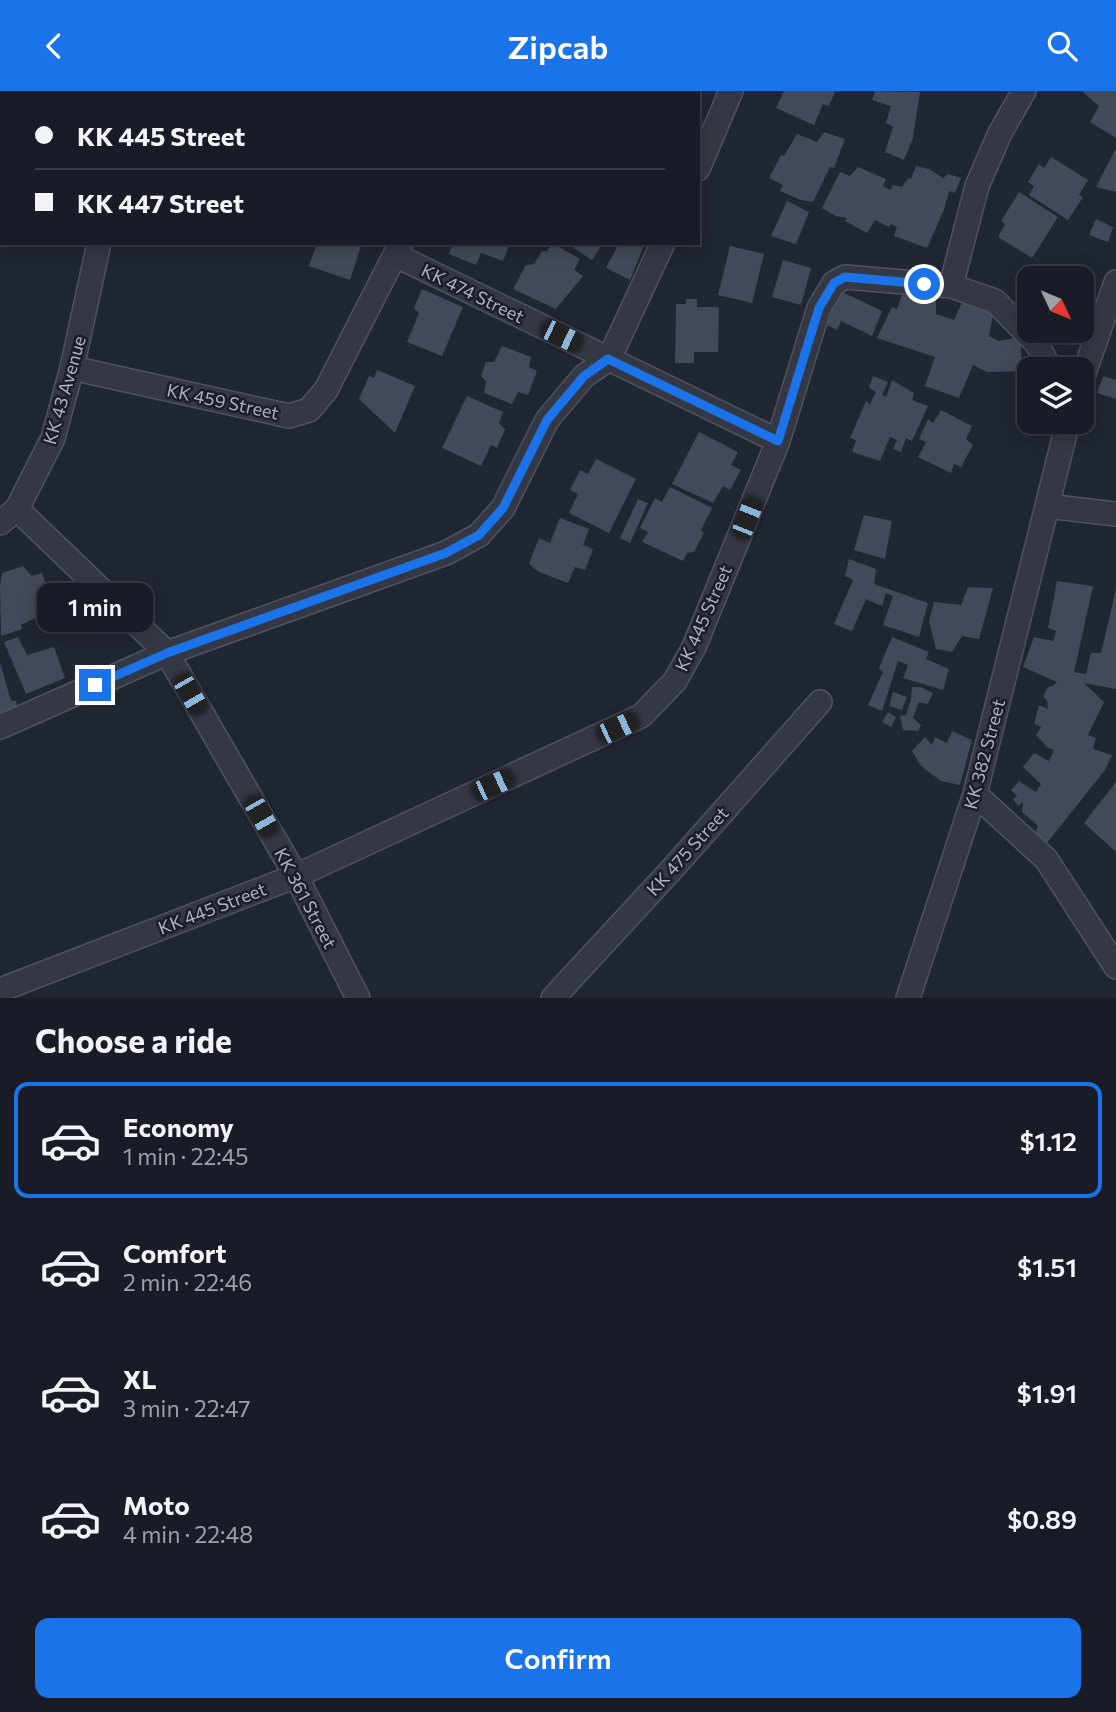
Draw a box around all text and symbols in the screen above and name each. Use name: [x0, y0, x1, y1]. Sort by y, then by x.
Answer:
text: Zipcab: [508, 26, 608, 66]
icon: back: [35, 27, 73, 65]
icon: search: [1043, 27, 1081, 65]
text: KK 445 Street: [77, 120, 245, 151]
text: KK 447 Street: [77, 187, 244, 218]
street label: KK 474 Street: [418, 259, 528, 327]
north arrow: [1017, 266, 1094, 343]
map controls: [1017, 266, 1094, 434]
route start: [908, 268, 940, 300]
car: [538, 317, 585, 355]
street label: KK 43 Avenue: [38, 333, 90, 447]
button: layers: [1017, 357, 1094, 434]
street label: KK 459 Street: [165, 378, 281, 424]
car: [730, 495, 765, 541]
street label: KK 445 Street: [670, 562, 736, 674]
callout: 1 min: [37, 583, 153, 633]
text: 1 min: [68, 593, 122, 621]
route end: [79, 669, 111, 701]
car: [171, 671, 210, 717]
street label: KK 382 Street: [959, 697, 1009, 811]
car: [594, 710, 641, 746]
car: [470, 767, 517, 803]
car: [242, 793, 281, 839]
street label: KK 475 Street: [641, 802, 733, 900]
street label: KK 361 Street: [270, 844, 342, 952]
street label: KK 445 Street: [155, 877, 269, 939]
text: Choose a ride: [35, 1020, 232, 1060]
icon: car: [39, 1109, 102, 1172]
text: Economy: [123, 1111, 234, 1142]
text: $1.12: [1020, 1125, 1077, 1156]
text: 1 min · 22:45: [123, 1142, 249, 1170]
icon: car: [39, 1235, 102, 1298]
text: Comfort: [123, 1237, 226, 1268]
text: $1.51: [1017, 1251, 1077, 1282]
text: 2 min · 22:46: [123, 1268, 252, 1296]
icon: car: [39, 1361, 102, 1424]
text: XL: [123, 1363, 157, 1394]
text: $1.91: [1017, 1377, 1077, 1408]
text: 3 min · 22:47: [123, 1394, 250, 1422]
icon: car: [39, 1487, 102, 1550]
text: Moto: [123, 1489, 190, 1520]
text: $0.89: [1007, 1503, 1077, 1534]
text: 4 min · 22:48: [123, 1520, 253, 1548]
button: Confirm: [35, 1618, 1081, 1698]

